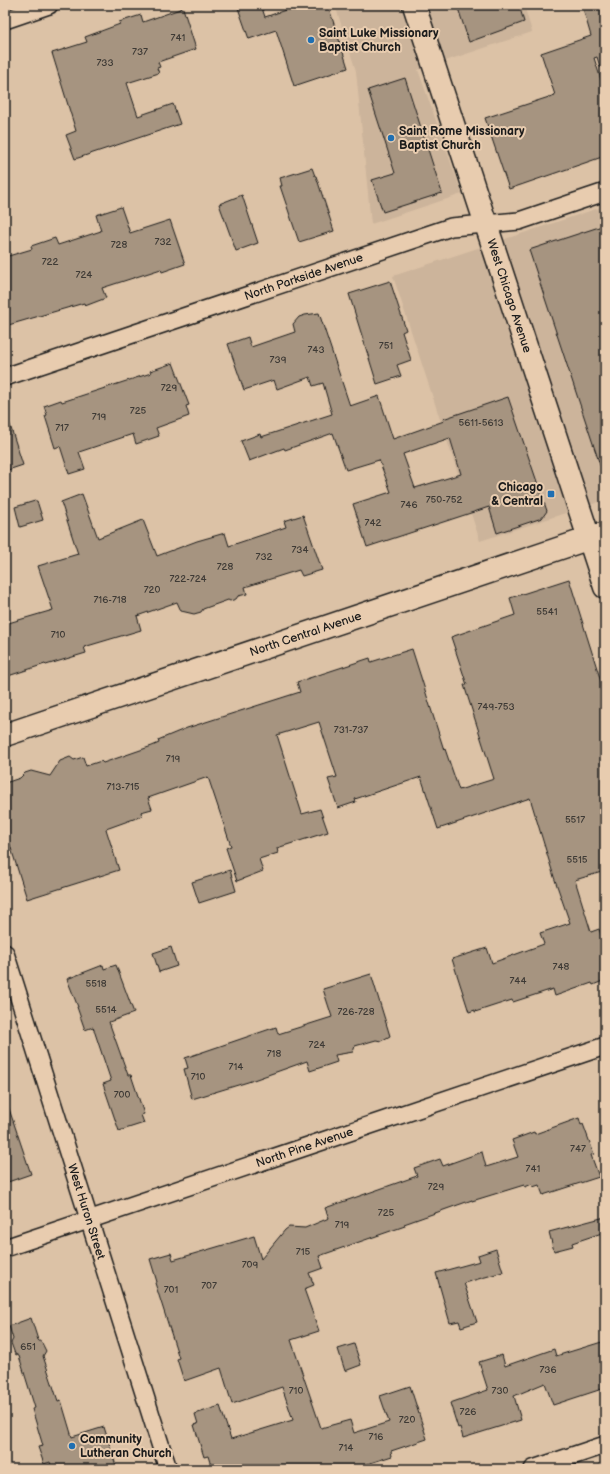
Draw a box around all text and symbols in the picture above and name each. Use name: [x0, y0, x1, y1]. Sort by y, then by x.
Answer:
place label: Saint Luke Missionary Baptist Church: [319, 26, 439, 55]
house number: 741: [171, 32, 186, 44]
marker: Saint Luke Missionary Baptist Church: [306, 35, 316, 45]
house number: 737: [132, 46, 148, 58]
house number: 733: [96, 57, 114, 69]
place label: Saint Rome Missionary Baptist Church: [399, 124, 525, 153]
marker: Saint Rome Missionary Baptist Church: [386, 133, 396, 143]
house number: 732: [155, 236, 172, 248]
street label: West Chicago Avenue: [484, 237, 535, 355]
house number: 728: [111, 239, 127, 251]
street label: North Parkside Avenue: [242, 250, 365, 304]
house number: 722: [42, 256, 58, 268]
house number: 724: [76, 269, 92, 281]
house number: 751: [379, 340, 393, 352]
house number: 743: [307, 344, 325, 356]
house number: 739: [270, 354, 287, 366]
house number: 729: [161, 382, 178, 394]
house number: 725: [130, 405, 147, 417]
house number: 719: [92, 411, 106, 423]
house number: 5611-5613: [458, 417, 504, 429]
house number: 717: [55, 422, 69, 434]
place label: Chicago & Central: [491, 480, 543, 509]
marker: Chicago & Central: [546, 489, 556, 499]
house number: 750-752: [426, 494, 462, 506]
house number: 746: [400, 499, 418, 511]
house number: 742: [365, 517, 382, 529]
house number: 734: [291, 544, 309, 556]
house number: 732: [256, 551, 273, 563]
house number: 728: [217, 561, 233, 573]
house number: 722-724: [169, 573, 207, 585]
house number: 720: [144, 584, 160, 596]
house number: 716-718: [93, 594, 127, 606]
house number: 5541: [536, 606, 558, 618]
street label: North Central Avenue: [247, 608, 363, 660]
house number: 710: [51, 629, 65, 641]
house number: 749-753: [477, 701, 515, 713]
house number: 731-737: [334, 724, 368, 736]
house number: 719: [166, 753, 180, 765]
house number: 713-715: [106, 781, 140, 793]
house number: 5517: [565, 814, 585, 826]
house number: 5515: [566, 854, 588, 866]
house number: 748: [553, 961, 570, 973]
house number: 744: [509, 975, 527, 987]
house number: 5518: [85, 978, 107, 990]
house number: 5514: [95, 1004, 117, 1016]
house number: 726-728: [337, 1006, 375, 1018]
house number: 724: [309, 1039, 325, 1051]
house number: 718: [267, 1048, 281, 1060]
house number: 714: [229, 1061, 243, 1073]
house number: 710: [191, 1071, 205, 1083]
house number: 700: [114, 1089, 130, 1101]
street label: North Pine Avenue: [254, 1124, 355, 1171]
house number: 747: [570, 1143, 586, 1155]
street label: West Huron Street: [65, 1162, 109, 1261]
house number: 741: [526, 1163, 541, 1175]
house number: 729: [428, 1181, 445, 1193]
house number: 725: [378, 1207, 395, 1219]
house number: 719: [335, 1219, 349, 1231]
house number: 715: [296, 1246, 311, 1258]
house number: 709: [242, 1259, 259, 1271]
house number: 707: [201, 1280, 217, 1292]
house number: 701: [164, 1284, 178, 1296]
house number: 651: [20, 1341, 36, 1353]
house number: 736: [539, 1364, 557, 1376]
house number: 710: [289, 1385, 303, 1397]
house number: 730: [492, 1385, 509, 1397]
house number: 726: [460, 1406, 476, 1418]
house number: 720: [399, 1414, 415, 1426]
house number: 716: [369, 1431, 383, 1443]
place label: Community Lutheran Church: [80, 1432, 172, 1461]
marker: Community Lutheran Church: [67, 1441, 77, 1451]
house number: 714: [339, 1442, 353, 1454]

